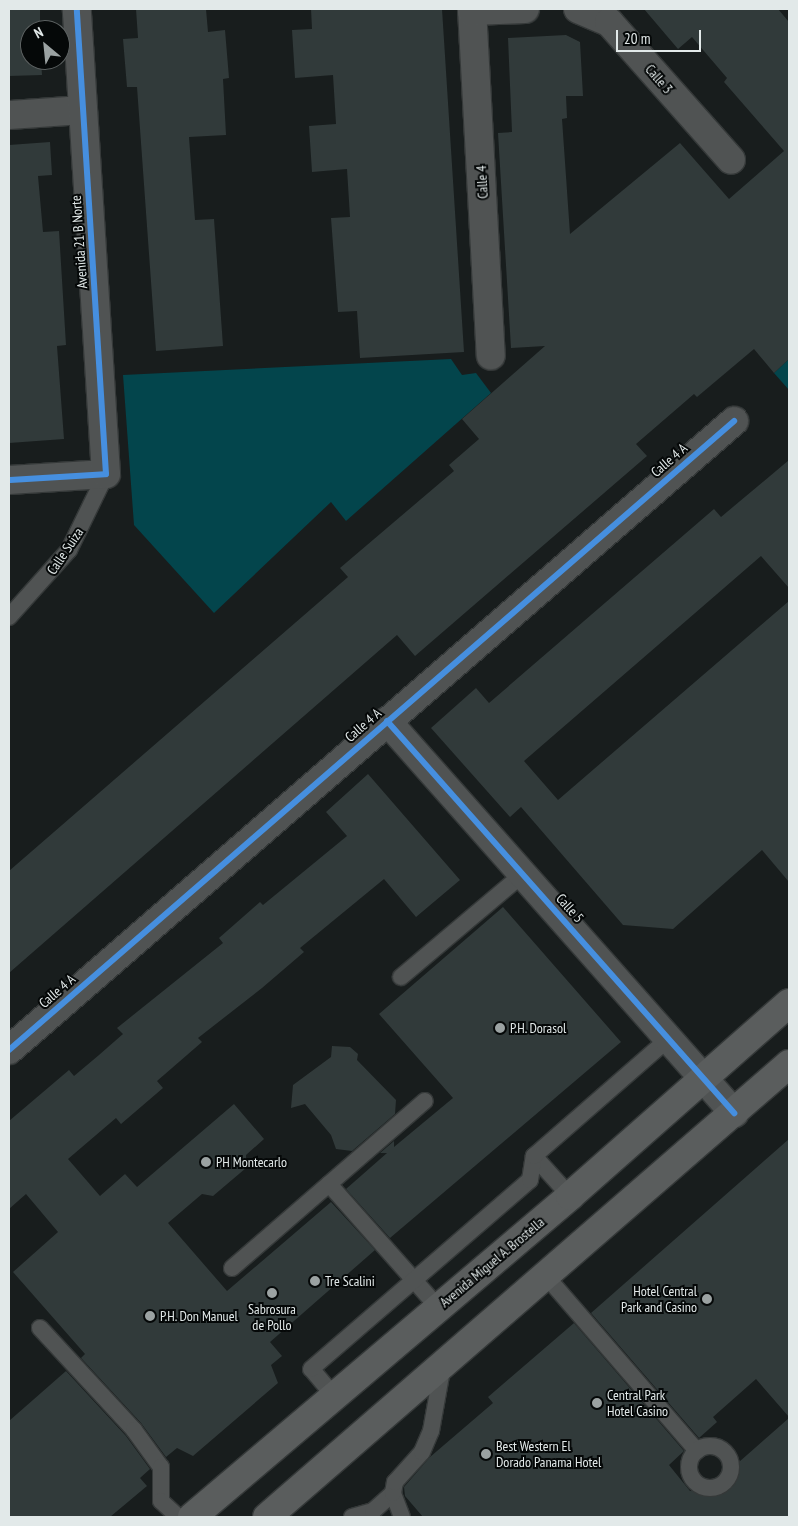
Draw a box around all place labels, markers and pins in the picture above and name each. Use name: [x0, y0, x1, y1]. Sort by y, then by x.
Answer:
place label: P.H. Dorasol: [510, 1020, 567, 1036]
marker: P.H. Dorasol: [494, 1022, 506, 1034]
place label: PH Montecarlo: [216, 1154, 287, 1170]
marker: PH Montecarlo: [200, 1156, 212, 1168]
place label: Tre Scalini: [325, 1273, 375, 1289]
marker: Tre Scalini: [309, 1275, 321, 1287]
place label: Hotel Central Park and Casino: [621, 1283, 697, 1315]
marker: Sabrosura de Pollo: [266, 1287, 278, 1299]
marker: Hotel Central Park and Casino: [701, 1293, 713, 1305]
place label: Sabrosura de Pollo: [248, 1301, 296, 1334]
place label: P.H. Don Manuel: [160, 1308, 239, 1324]
marker: P.H. Don Manuel: [144, 1310, 156, 1322]
place label: Central Park Hotel Casino: [607, 1387, 668, 1420]
marker: Central Park Hotel Casino: [591, 1397, 603, 1409]
place label: Best Western El Dorado Panama Hotel: [496, 1438, 601, 1470]
marker: Best Western El Dorado Panama Hotel: [480, 1448, 492, 1460]

